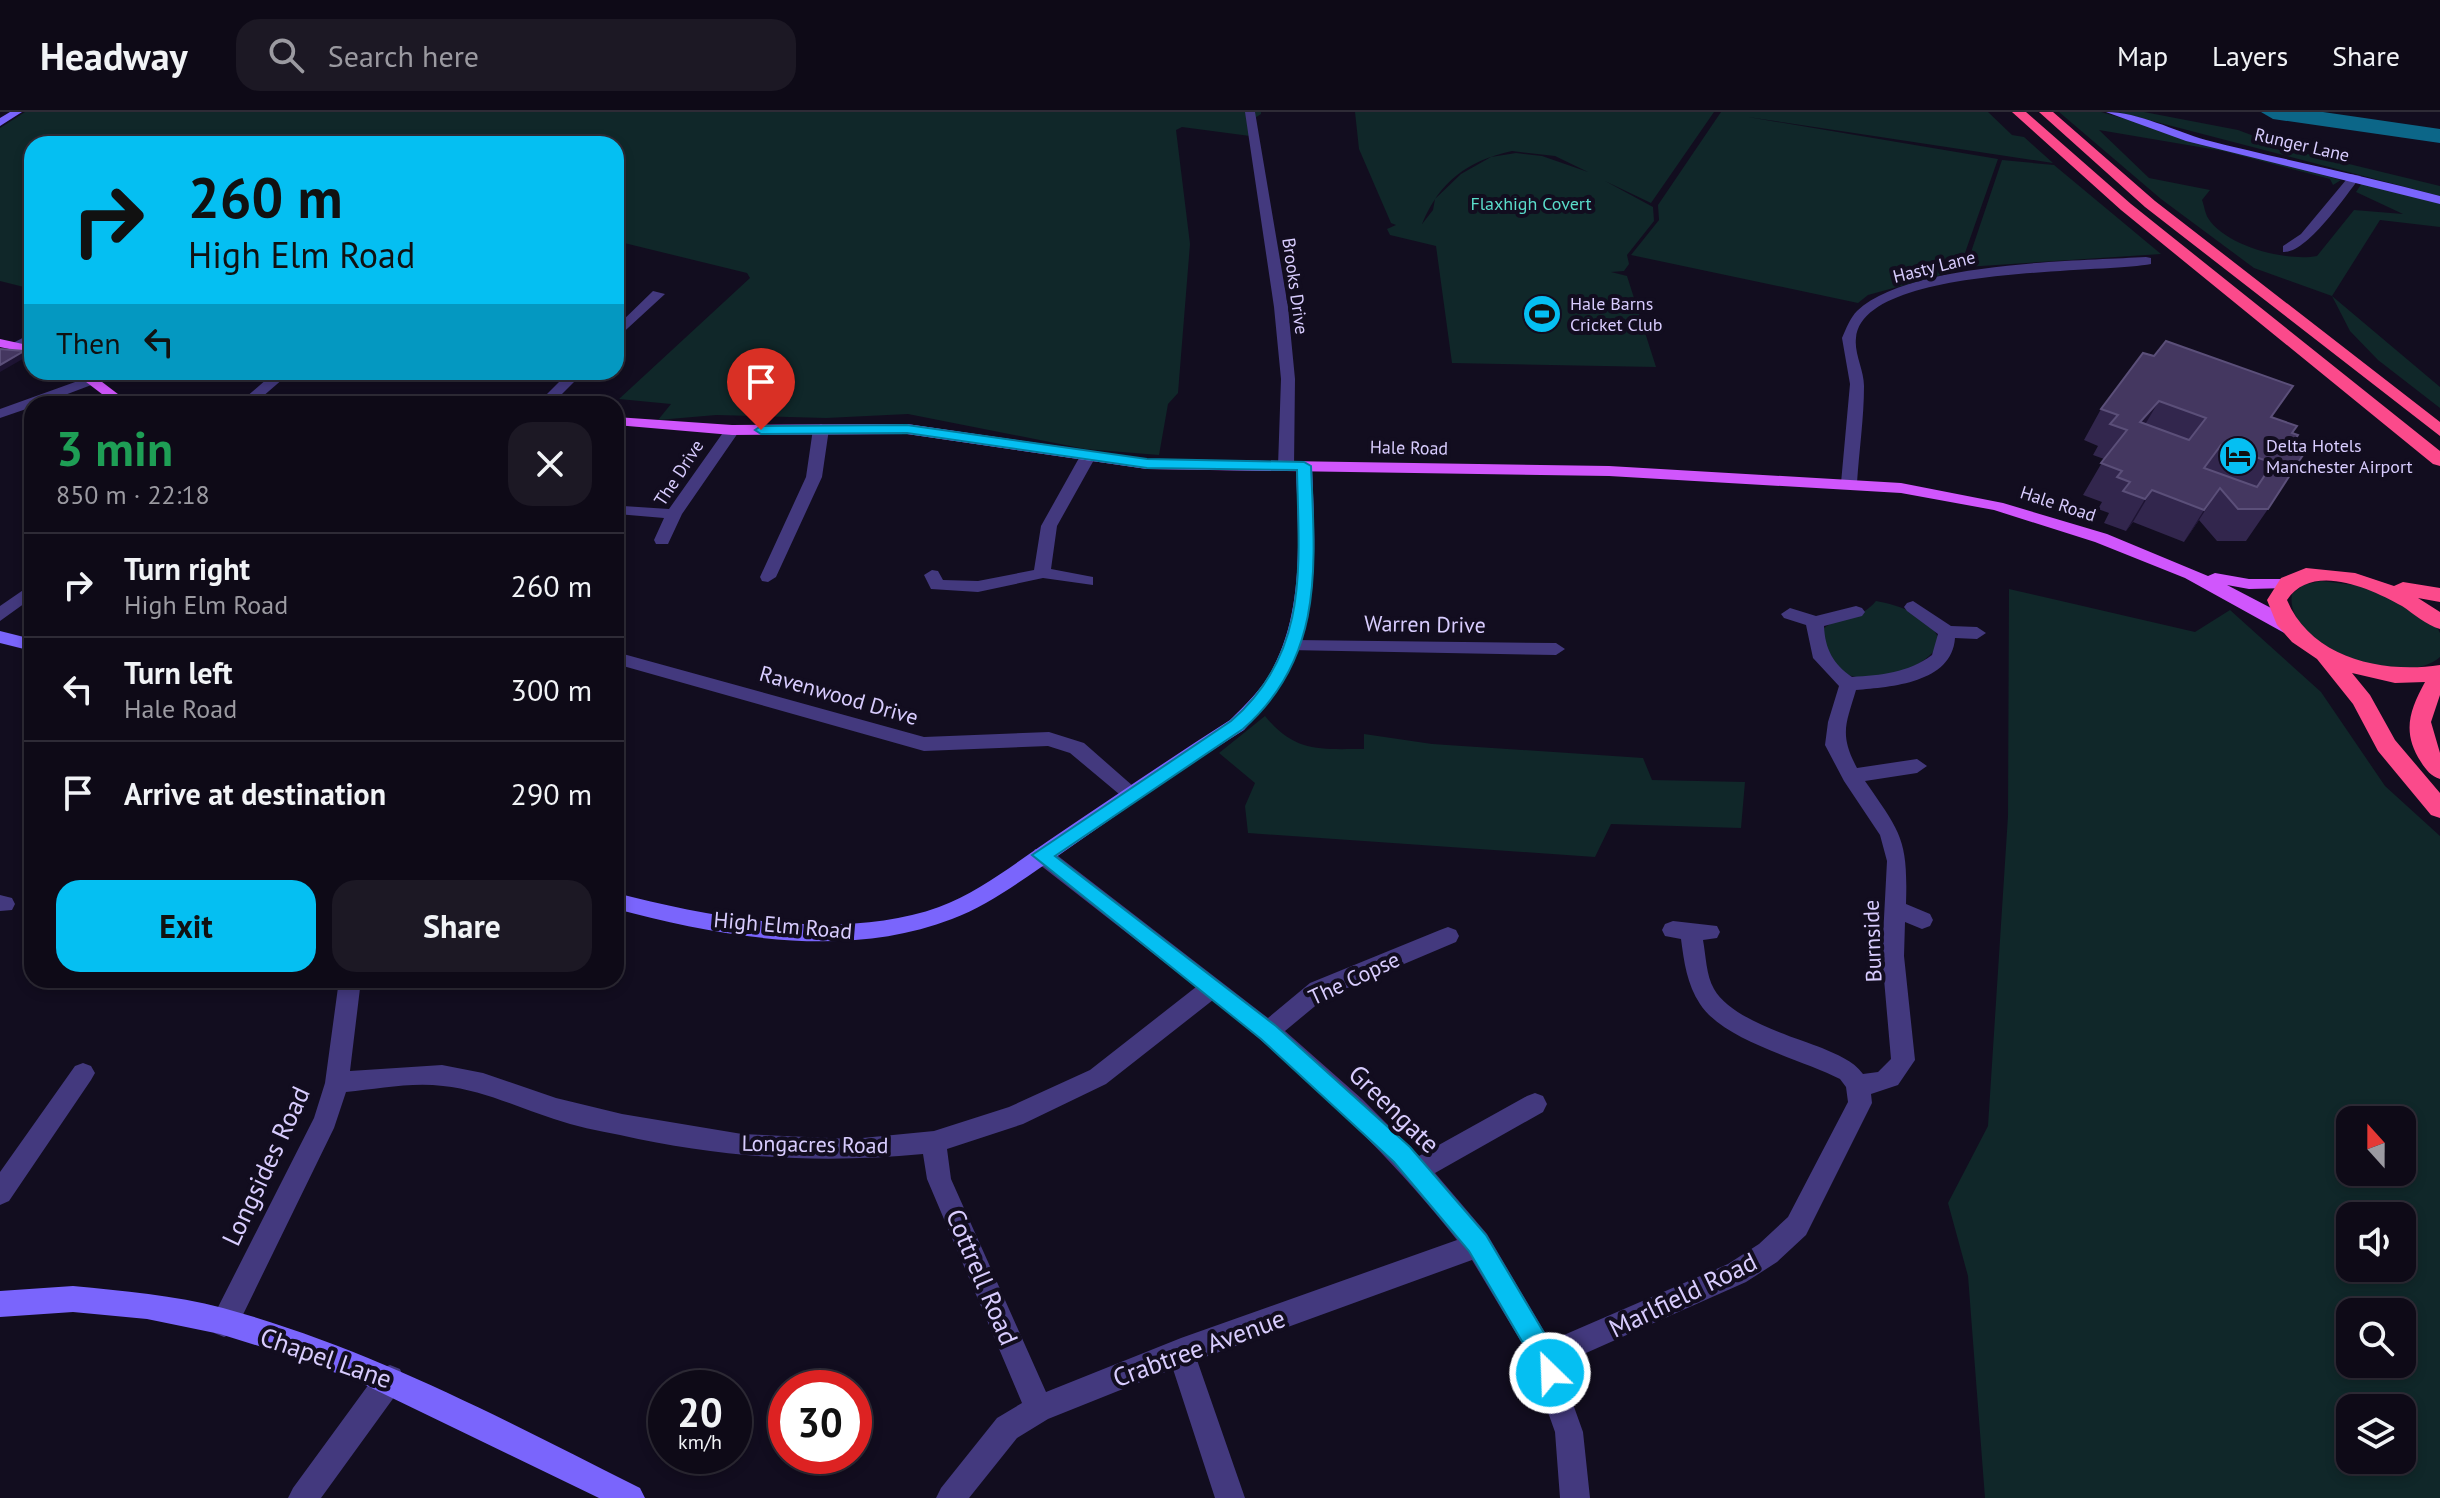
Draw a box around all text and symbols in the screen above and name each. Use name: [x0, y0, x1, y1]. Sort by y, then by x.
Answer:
search box: [236, 19, 796, 91]
text: Headway: [40, 31, 188, 80]
icon: search: [264, 33, 308, 77]
text: Search here: [328, 36, 479, 75]
text: Map: [2117, 37, 2168, 74]
text: Layers: [2212, 37, 2288, 74]
text: Share: [2332, 37, 2400, 74]
street label: Runger Lane: [2252, 122, 2352, 167]
text: 260 m: [188, 161, 343, 233]
icon: right: [56, 168, 160, 272]
park label: Flaxhigh Covert: [1470, 192, 1592, 215]
text: High Elm Road: [188, 231, 415, 278]
street label: Brooks Drive: [1277, 236, 1314, 336]
street label: Hasty Lane: [1890, 245, 1977, 288]
place label: Hale Barns Cricket Club: [1570, 292, 1662, 336]
sports icon: Hale Barns Cricket Club: [1521, 293, 1563, 335]
icon: left: [137, 320, 181, 364]
text: Then: [56, 323, 121, 362]
pin: [727, 348, 795, 430]
icon: arrive: [739, 360, 783, 404]
text: 3 min: [56, 417, 173, 479]
button: close: [508, 422, 592, 506]
place label: Delta Hotels Manchester Airport: [2266, 434, 2413, 478]
street label: The Drive: [649, 435, 708, 510]
street label: Hale Road: [1370, 435, 1448, 460]
hotel icon: Delta Hotels Manchester Airport: [2217, 435, 2259, 477]
text: 850 m · 22:18: [56, 478, 210, 511]
street label: Hale Road: [2017, 480, 2099, 527]
text: Turn right: [124, 549, 250, 588]
icon: right: [56, 563, 100, 607]
text: 260 m: [511, 566, 592, 605]
text: High Elm Road: [124, 588, 288, 621]
street label: Warren Drive: [1364, 609, 1486, 639]
text: Turn left: [124, 653, 232, 692]
street label: Ravenwood Drive: [756, 659, 922, 731]
icon: left: [56, 667, 100, 711]
text: 300 m: [511, 670, 592, 709]
text: Hale Road: [124, 692, 237, 725]
icon: arrive: [56, 771, 100, 815]
text: Arrive at destination: [124, 774, 386, 813]
text: 290 m: [511, 774, 592, 813]
button: Exit: [56, 880, 316, 972]
button: Share: [332, 880, 592, 972]
street label: Burnside: [1857, 899, 1887, 983]
street label: High Elm Road: [713, 905, 853, 945]
street label: The Copse: [1304, 945, 1404, 1011]
street label: Greengate: [1342, 1057, 1447, 1160]
street label: Longsides Road: [214, 1081, 317, 1251]
north arrow: [2336, 1106, 2416, 1186]
map controls: [2336, 1106, 2416, 1474]
street label: Longacres Road: [741, 1129, 889, 1159]
button: sound: [2336, 1202, 2416, 1282]
street label: Cottrell Road: [939, 1204, 1026, 1350]
street label: Marlfield Road: [1603, 1244, 1762, 1345]
button: search: [2336, 1298, 2416, 1378]
street label: Crabtree Avenue: [1108, 1301, 1290, 1394]
street label: Chapel Lane: [256, 1320, 396, 1395]
position arrow: [1508, 1331, 1592, 1415]
speed limit sign: 30: [768, 1370, 872, 1474]
text: 20: [677, 1386, 723, 1438]
button: layers: [2336, 1394, 2416, 1474]
text: km/h: [678, 1429, 722, 1455]

